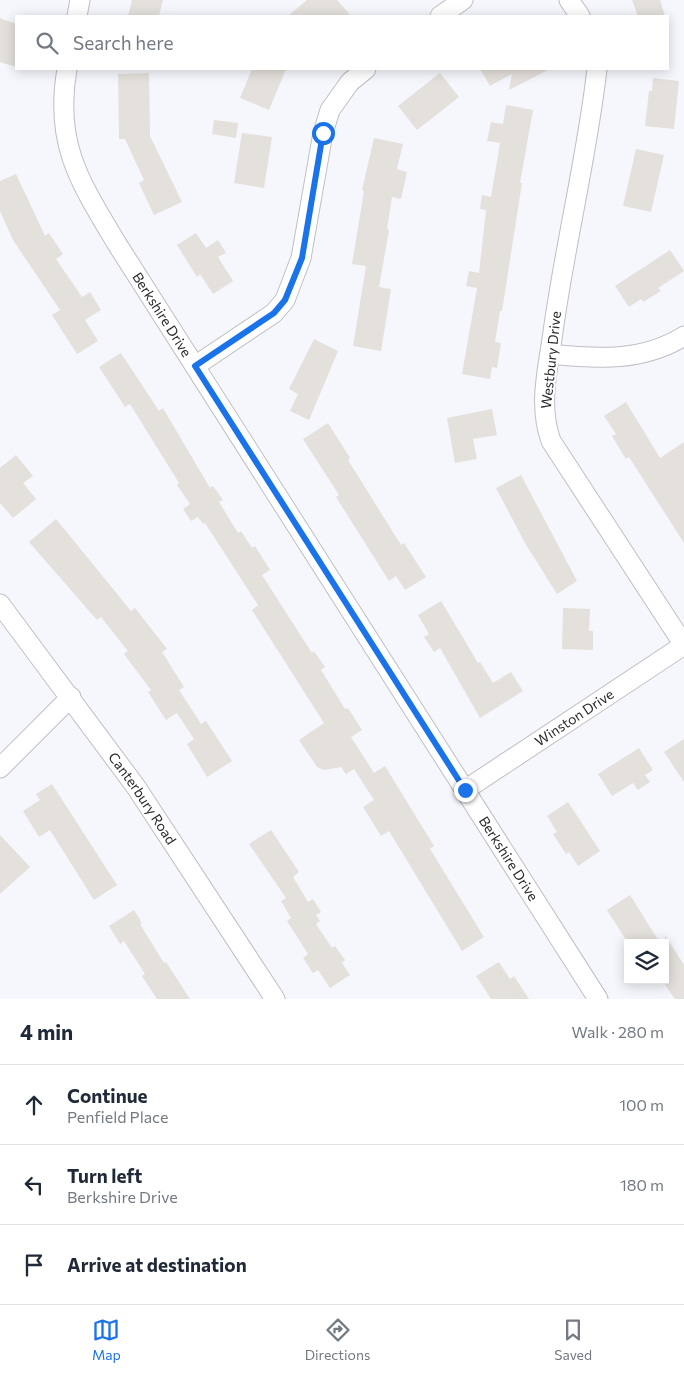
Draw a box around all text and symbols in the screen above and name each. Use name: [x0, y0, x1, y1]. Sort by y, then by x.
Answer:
search box: [15, 15, 669, 70]
icon: search: [33, 29, 61, 57]
text: Search here: [73, 31, 173, 54]
route start: [312, 122, 335, 145]
street label: Berkshire Drive: [129, 269, 196, 360]
street label: Westbury Drive: [537, 310, 564, 410]
street label: Winston Drive: [531, 685, 617, 749]
street label: Canterbury Road: [105, 749, 180, 847]
route end: [454, 779, 477, 802]
street label: Berkshire Drive: [476, 813, 542, 904]
map controls: [624, 939, 669, 984]
button: layers: [624, 939, 669, 984]
text: 4 min: [20, 1019, 73, 1044]
text: Walk · 280 m: [572, 1022, 664, 1041]
text: Continue: [67, 1084, 147, 1107]
icon: ahead: [20, 1091, 48, 1119]
text: 100 m: [619, 1095, 664, 1114]
text: Penfield Place: [67, 1107, 168, 1126]
text: Turn left: [67, 1164, 142, 1187]
icon: left: [20, 1171, 48, 1199]
text: 180 m: [620, 1175, 664, 1194]
text: Berkshire Drive: [67, 1187, 178, 1206]
icon: arrive: [20, 1251, 48, 1279]
text: Arrive at destination: [67, 1253, 247, 1276]
tab: Map: [92, 1316, 121, 1363]
tab: Directions: [305, 1316, 370, 1363]
tab: Saved: [554, 1316, 592, 1363]

